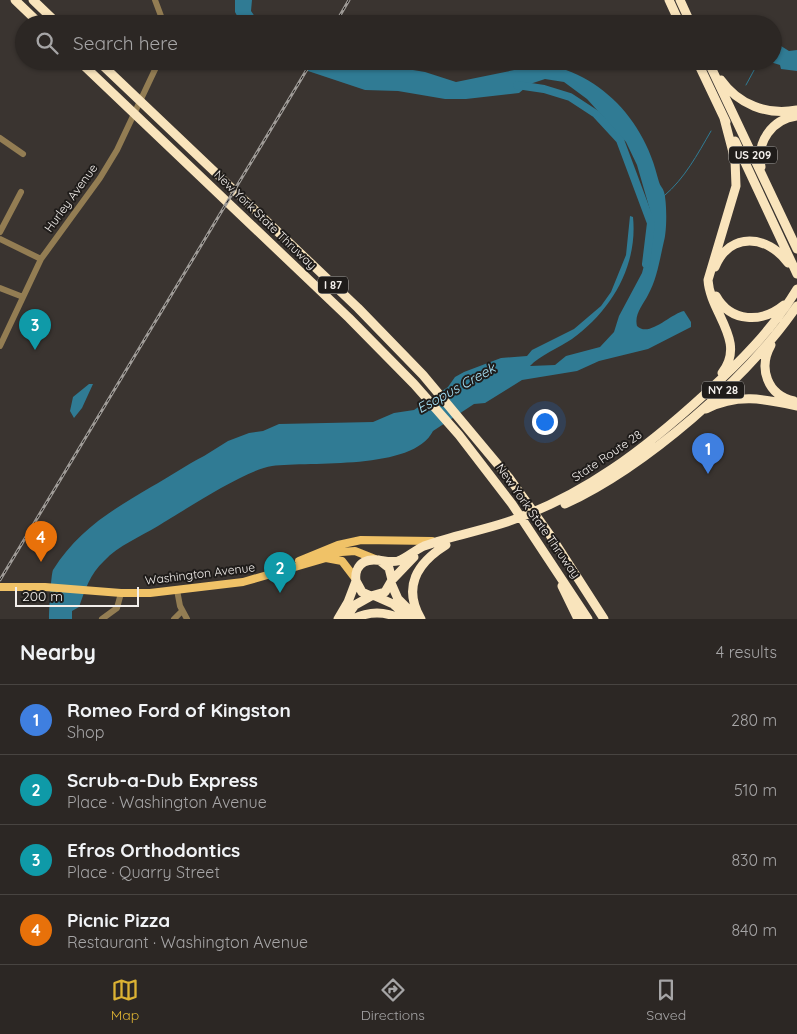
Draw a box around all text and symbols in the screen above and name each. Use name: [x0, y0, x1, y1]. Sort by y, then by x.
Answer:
search box: [15, 15, 782, 70]
icon: search: [33, 29, 61, 57]
text: Search here: [73, 31, 178, 55]
road number: US 209: [729, 146, 777, 164]
street label: Hurley Avenue: [41, 161, 100, 235]
street label: New York State Thruway: [211, 167, 320, 272]
road number: I 87: [318, 276, 348, 294]
pin: 3: [19, 309, 51, 350]
water label: Esopus Creek: [413, 358, 500, 417]
road number: NY 28: [702, 382, 744, 398]
your location: [532, 409, 558, 435]
street label: State Route 28: [569, 427, 645, 485]
pin: 1: [692, 433, 724, 474]
street label: New York State Thruway: [493, 461, 584, 581]
pin: 4: [25, 521, 57, 562]
pin: 2: [264, 552, 296, 593]
street label: Washington Avenue: [144, 559, 256, 588]
scale bar: [15, 584, 139, 607]
text: 200 m: [22, 587, 63, 605]
text: Nearby: [20, 639, 96, 665]
text: 4 results: [716, 642, 777, 662]
text: Romeo Ford of Kingston: [67, 698, 291, 722]
text: 1: [33, 710, 39, 730]
text: 280 m: [731, 710, 777, 730]
text: Shop: [67, 722, 104, 742]
text: Scrub-a-Dub Express: [67, 768, 258, 792]
text: 2: [31, 780, 41, 800]
text: 510 m: [734, 780, 777, 800]
text: Place · Washington Avenue: [67, 792, 267, 812]
text: Efros Orthodontics: [67, 838, 240, 862]
text: 3: [32, 850, 40, 870]
text: 830 m: [731, 850, 777, 870]
text: Place · Quarry Street: [67, 862, 220, 882]
text: Picnic Pizza: [67, 908, 170, 932]
text: 4: [31, 920, 41, 940]
text: 840 m: [731, 920, 777, 940]
text: Restaurant · Washington Avenue: [67, 932, 308, 952]
tab: Map: [111, 976, 139, 1024]
tab: Directions: [361, 976, 425, 1024]
tab: Saved: [646, 976, 686, 1024]

